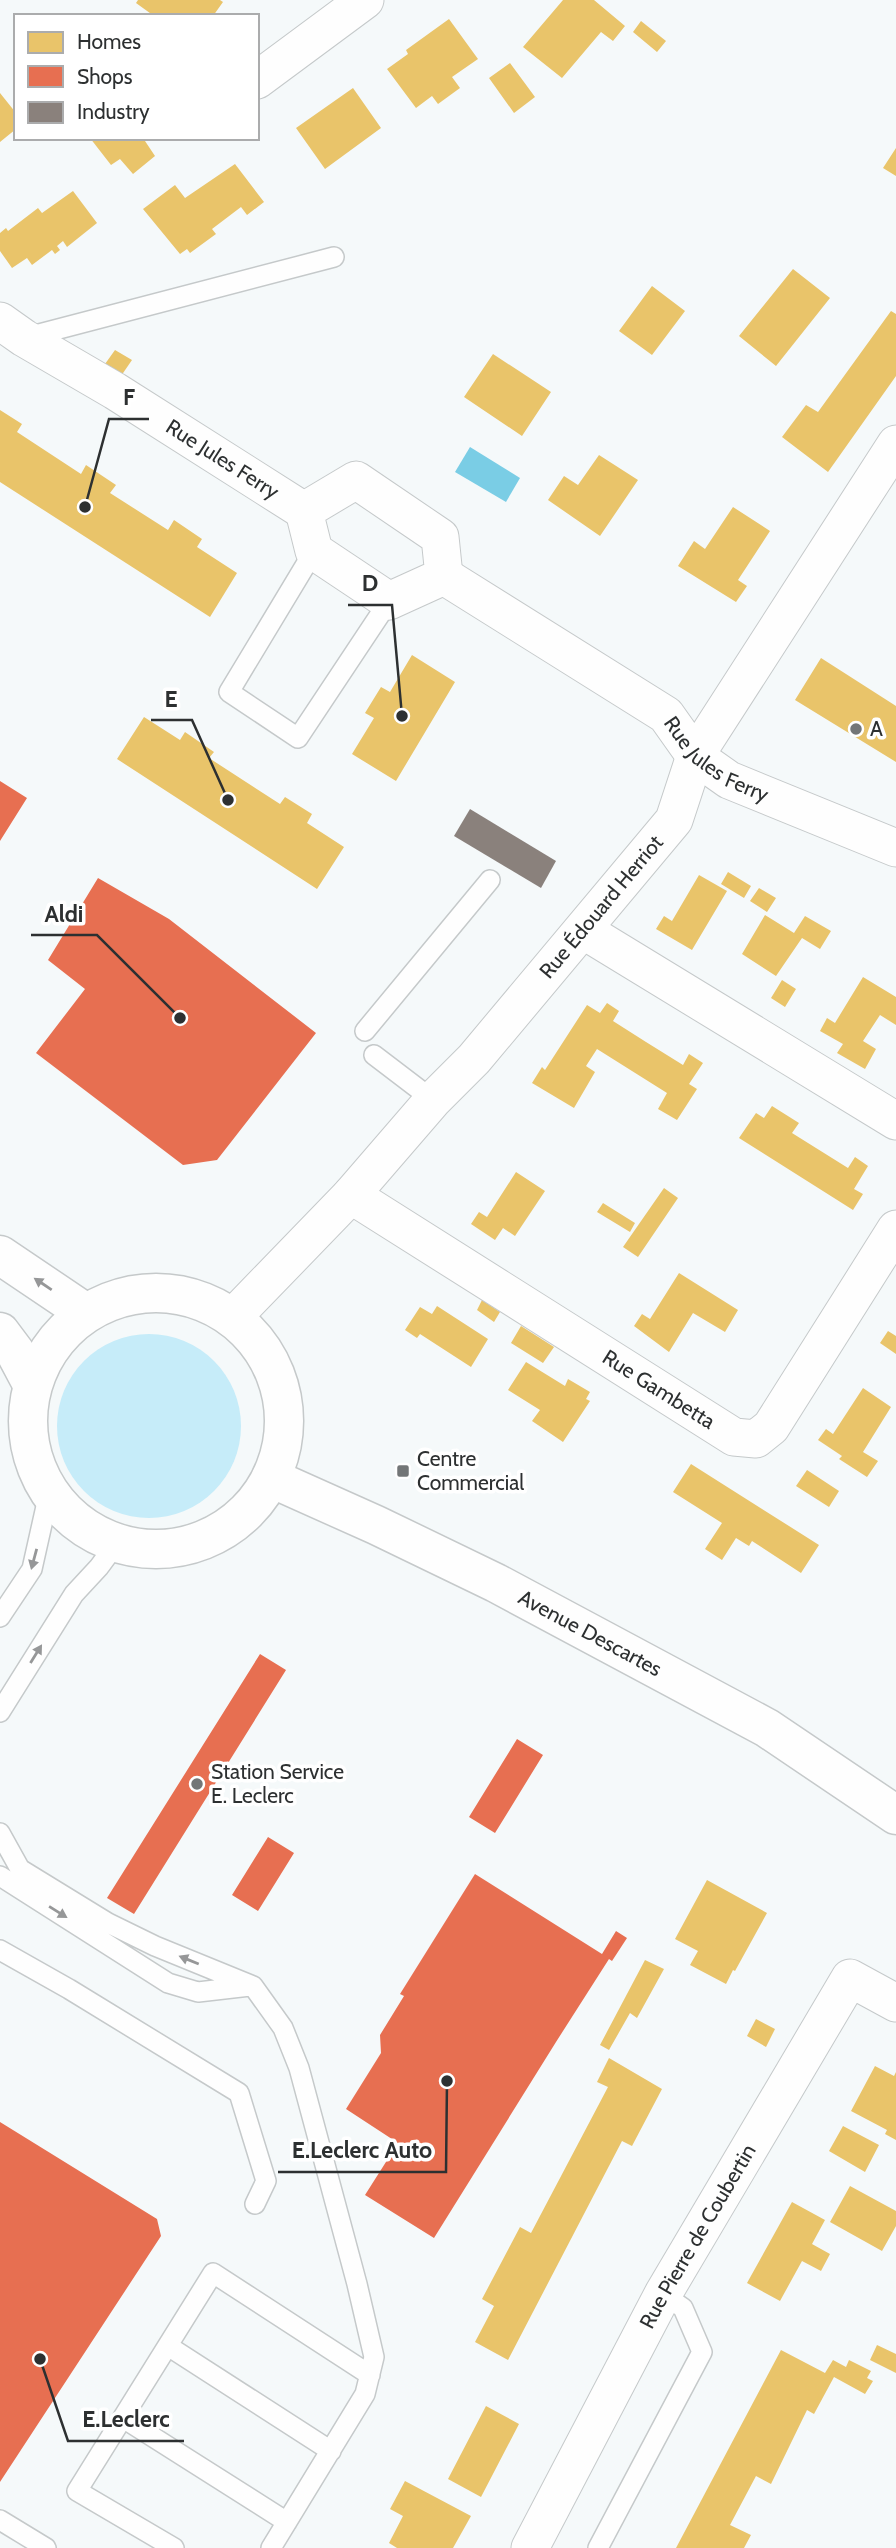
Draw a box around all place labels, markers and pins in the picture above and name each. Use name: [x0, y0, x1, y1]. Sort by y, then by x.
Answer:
callout: F: [109, 375, 149, 419]
callout: D: [348, 561, 392, 605]
callout: E: [151, 676, 192, 720]
place label: A: [870, 716, 883, 741]
marker: A: [848, 721, 864, 737]
callout: Aldi: [31, 891, 97, 935]
place label: Centre Commercial: [417, 1446, 524, 1495]
marker: Centre Commercial: [395, 1463, 411, 1479]
place label: Station Service E. Leclerc: [211, 1759, 344, 1808]
marker: Station Service E. Leclerc: [189, 1776, 205, 1792]
callout: E.Leclerc Auto: [278, 2128, 446, 2172]
callout: E.Leclerc: [68, 2397, 184, 2441]

